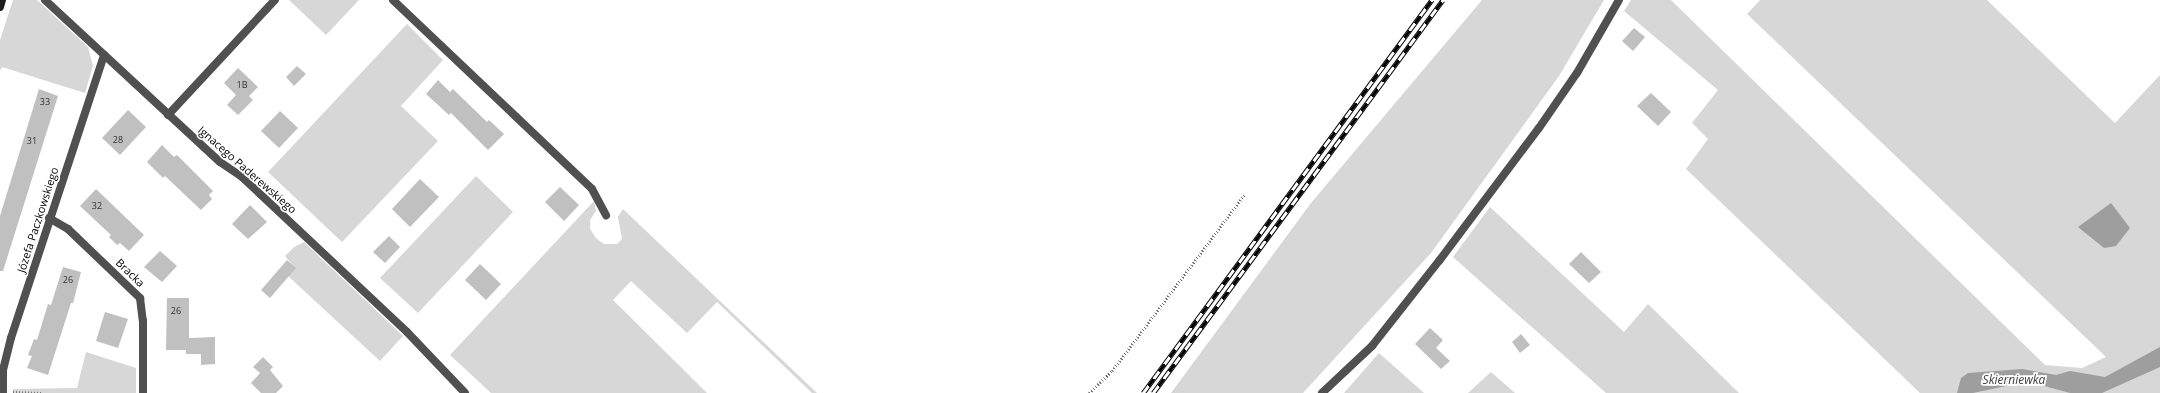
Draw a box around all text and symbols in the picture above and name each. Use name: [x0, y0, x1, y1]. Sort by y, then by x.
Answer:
house number: 1B: [237, 80, 247, 90]
house number: 33: [40, 97, 50, 107]
street label: Ignacego Paderewskiego: [195, 124, 299, 216]
house number: 28: [113, 135, 123, 145]
house number: 31: [27, 136, 37, 146]
street label: Józefa Paczkowskiego: [15, 166, 61, 274]
house number: 32: [92, 201, 102, 211]
street label: Bracka: [113, 256, 147, 290]
house number: 26: [63, 275, 73, 285]
house number: 26: [171, 306, 181, 316]
water label: Skierniewka: [1983, 373, 2045, 387]

